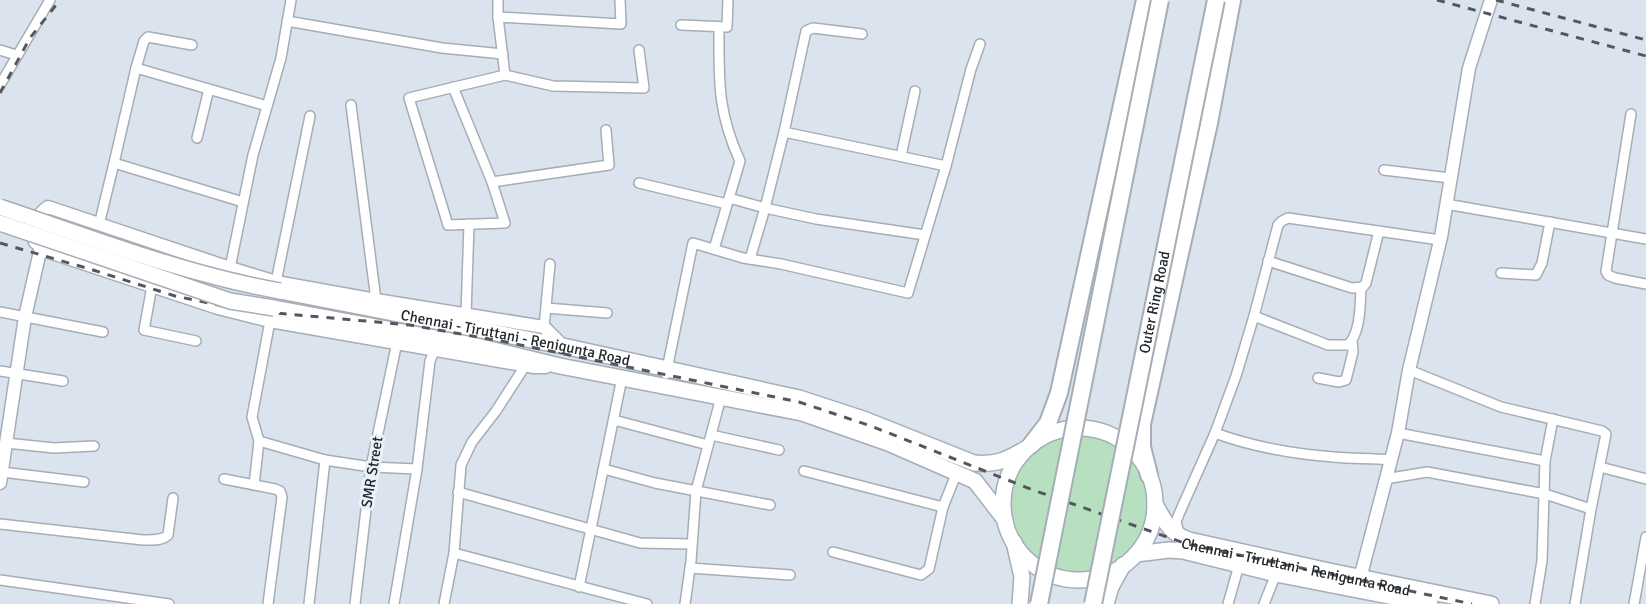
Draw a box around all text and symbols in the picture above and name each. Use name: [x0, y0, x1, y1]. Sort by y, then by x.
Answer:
street label: Outer Ring Road: [1135, 249, 1174, 355]
street label: Chennai - Tiruttani - Renigunta Road: [399, 306, 632, 370]
street label: SMR Street: [358, 435, 386, 509]
street label: Chennai - Tiruttani - Renigunta Road: [1179, 534, 1412, 600]

